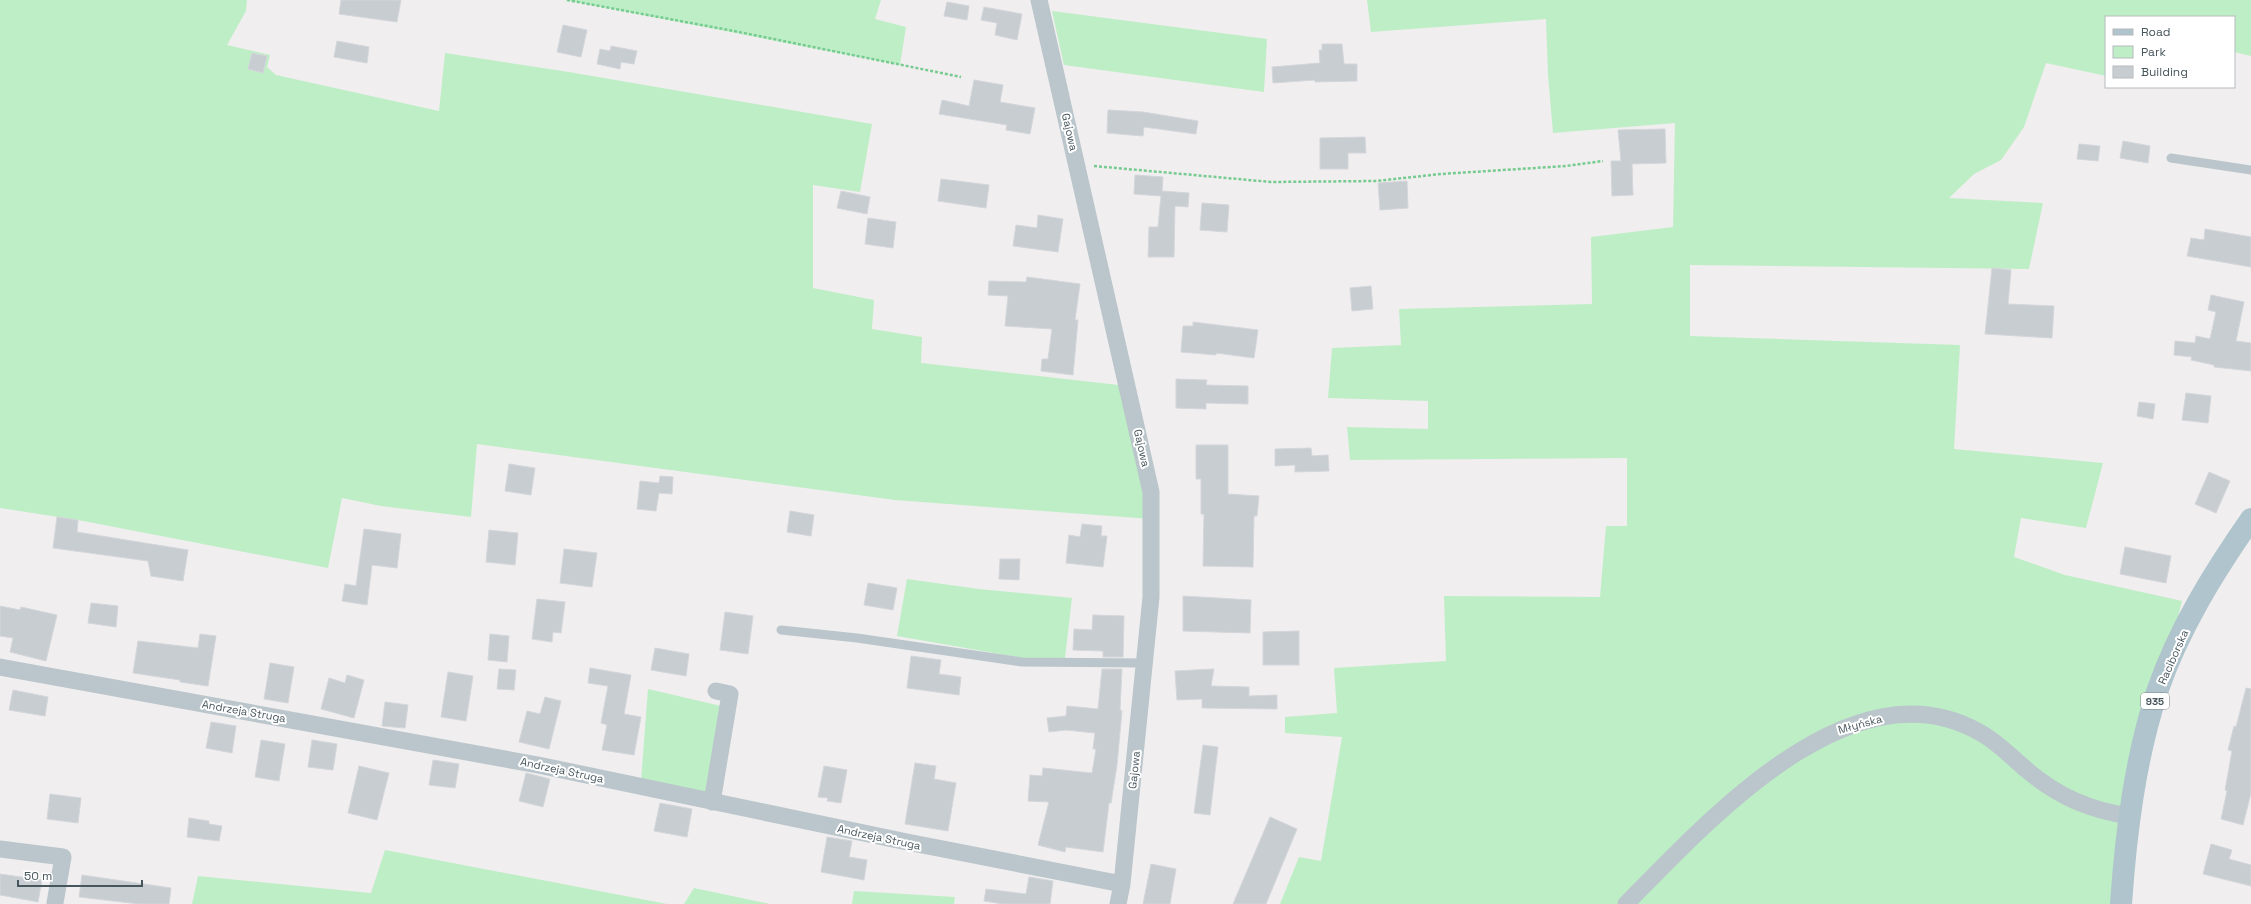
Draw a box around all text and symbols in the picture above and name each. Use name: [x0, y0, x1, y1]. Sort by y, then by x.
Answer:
legend: [2105, 16, 2235, 88]
text: Road: [2141, 24, 2170, 40]
text: Park: [2141, 44, 2166, 60]
text: Building: [2141, 64, 2188, 80]
street label: Gajowa: [1059, 112, 1081, 153]
street label: Gajowa: [1131, 428, 1153, 469]
street label: Raciborska: [2155, 627, 2192, 686]
road number: 935: [2141, 693, 2169, 709]
street label: Andrzeja Struga: [201, 697, 288, 725]
street label: Młyńska: [1836, 711, 1884, 737]
street label: Gajowa: [1125, 750, 1143, 790]
street label: Andrzeja Struga: [519, 754, 606, 786]
street label: Andrzeja Struga: [836, 821, 923, 853]
scale bar: [18, 862, 142, 888]
text: 50 m: [24, 868, 52, 884]

